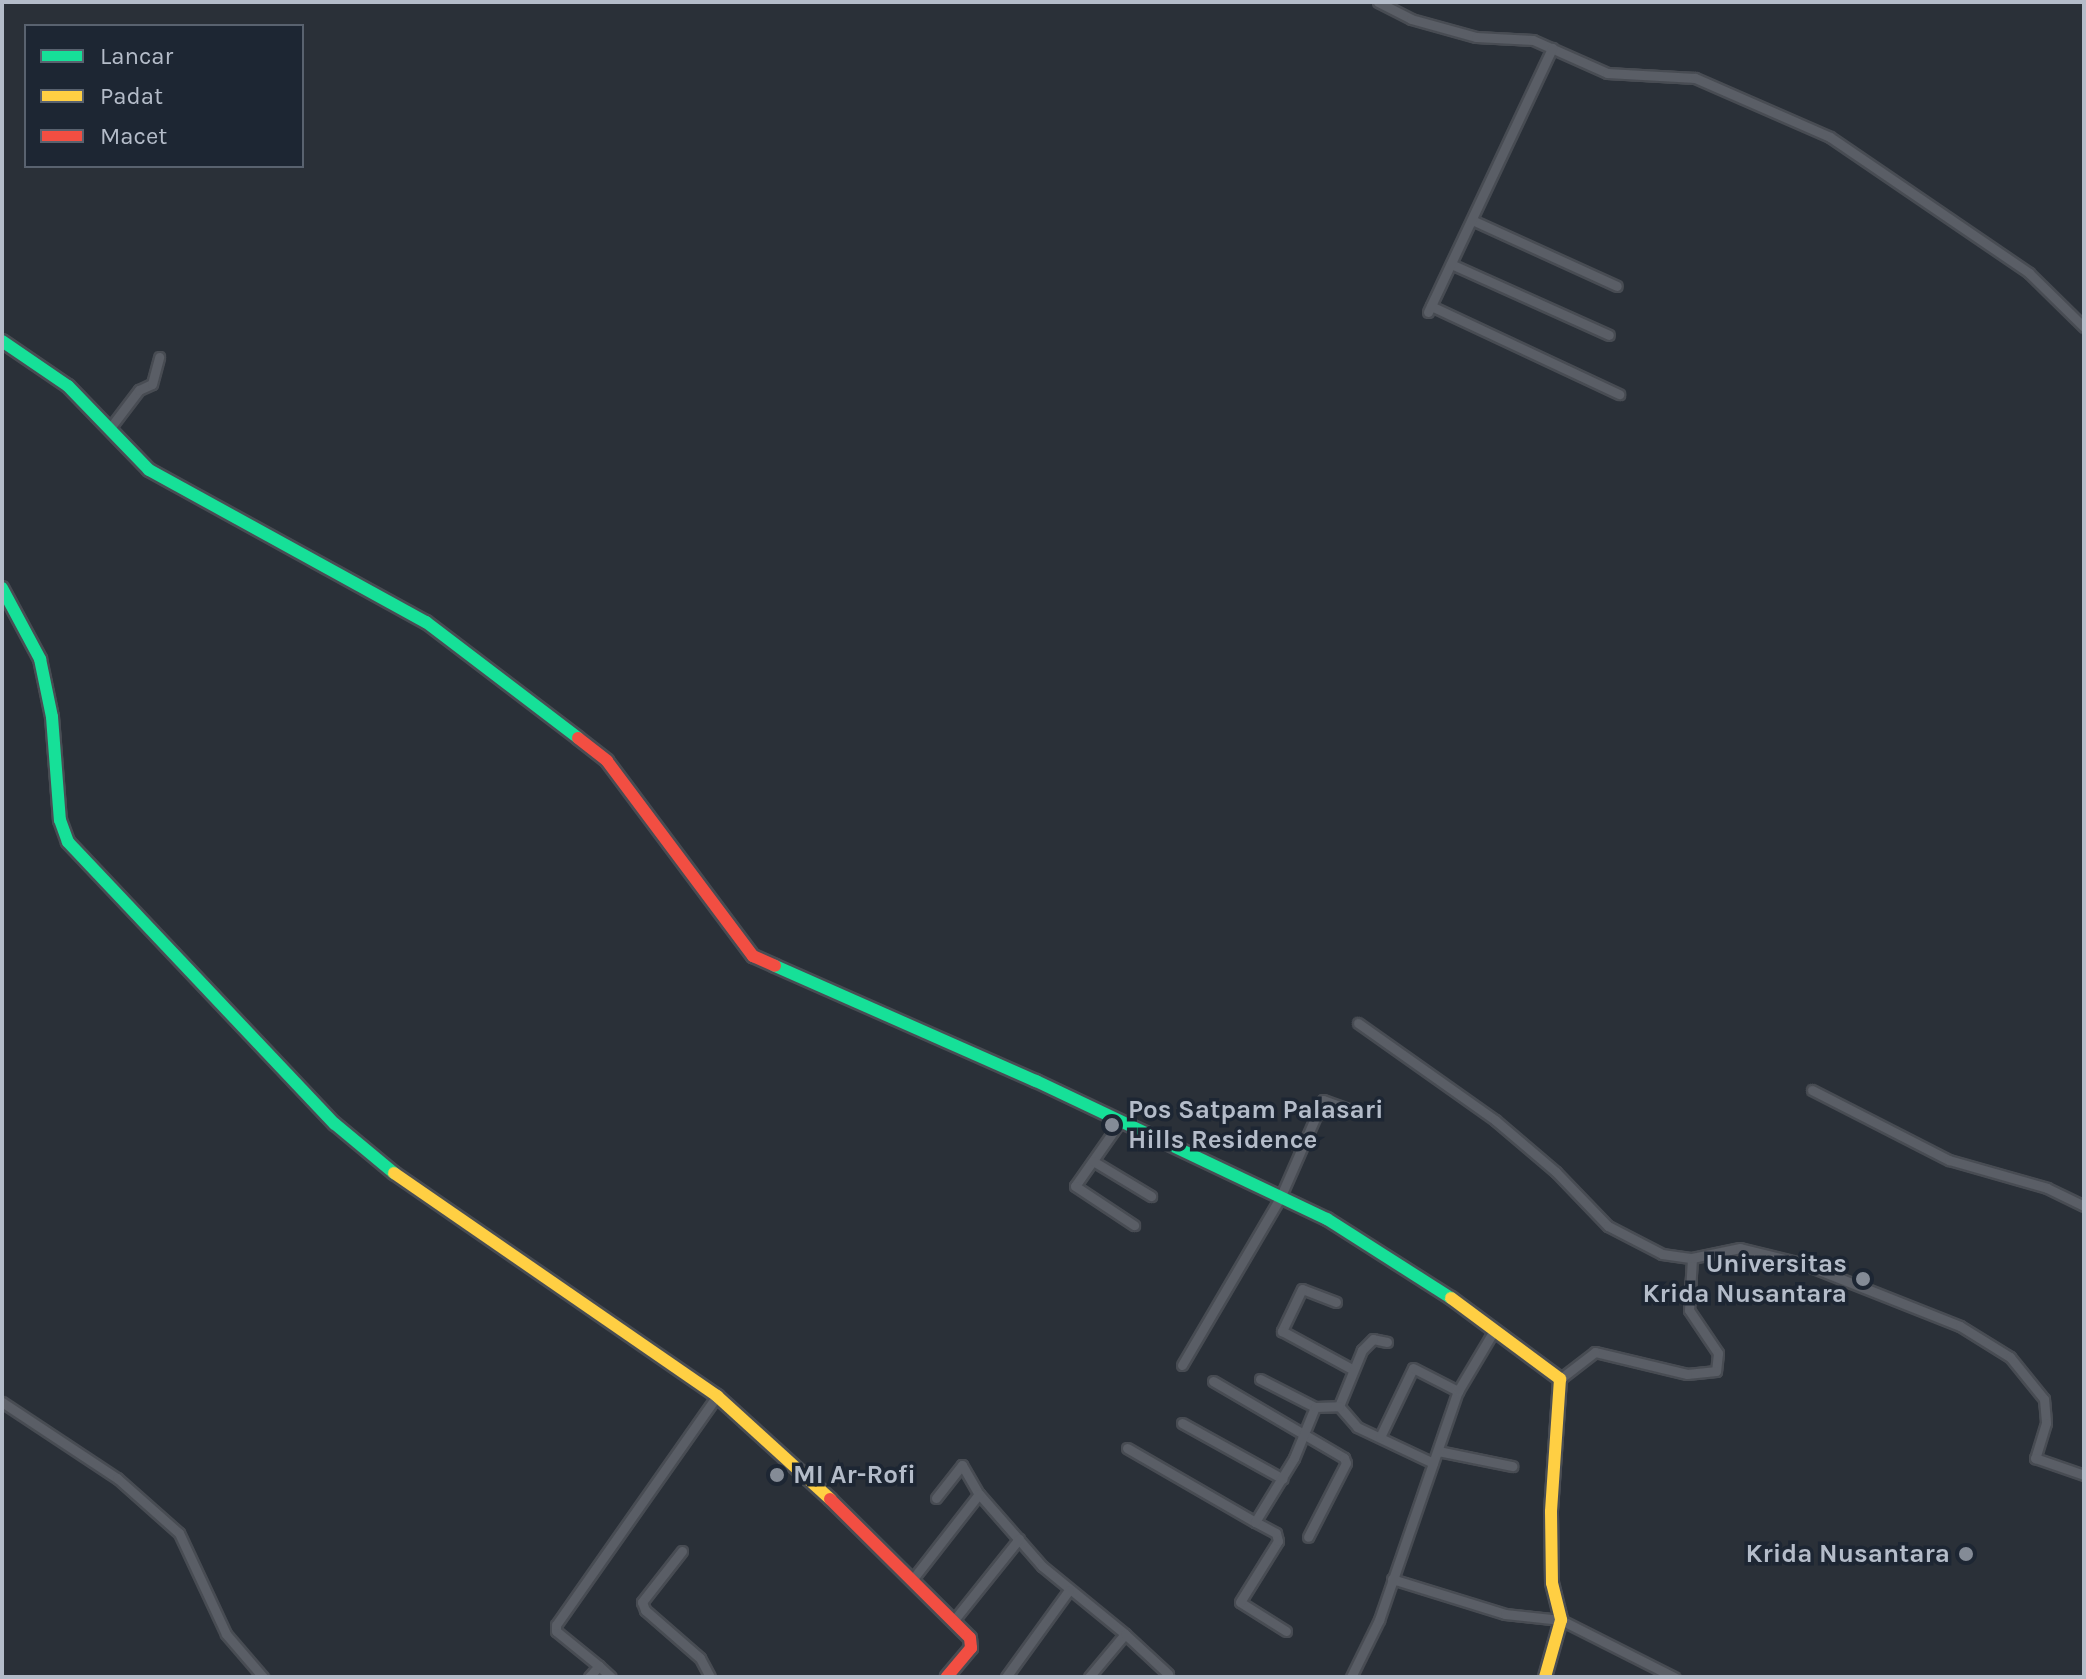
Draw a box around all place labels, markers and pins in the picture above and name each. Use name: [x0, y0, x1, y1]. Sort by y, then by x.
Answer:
place label: Pos Satpam Palasari Hills Residence: [1128, 1094, 1384, 1156]
marker: Pos Satpam Palasari Hills Residence: [1103, 1116, 1121, 1134]
place label: Universitas Krida Nusantara: [1643, 1248, 1847, 1310]
marker: Universitas Krida Nusantara: [1854, 1270, 1872, 1288]
place label: MI Ar-Rofi: [793, 1459, 916, 1491]
marker: MI Ar-Rofi: [768, 1466, 786, 1484]
place label: Krida Nusantara: [1746, 1538, 1950, 1570]
marker: Krida Nusantara: [1957, 1545, 1975, 1563]

